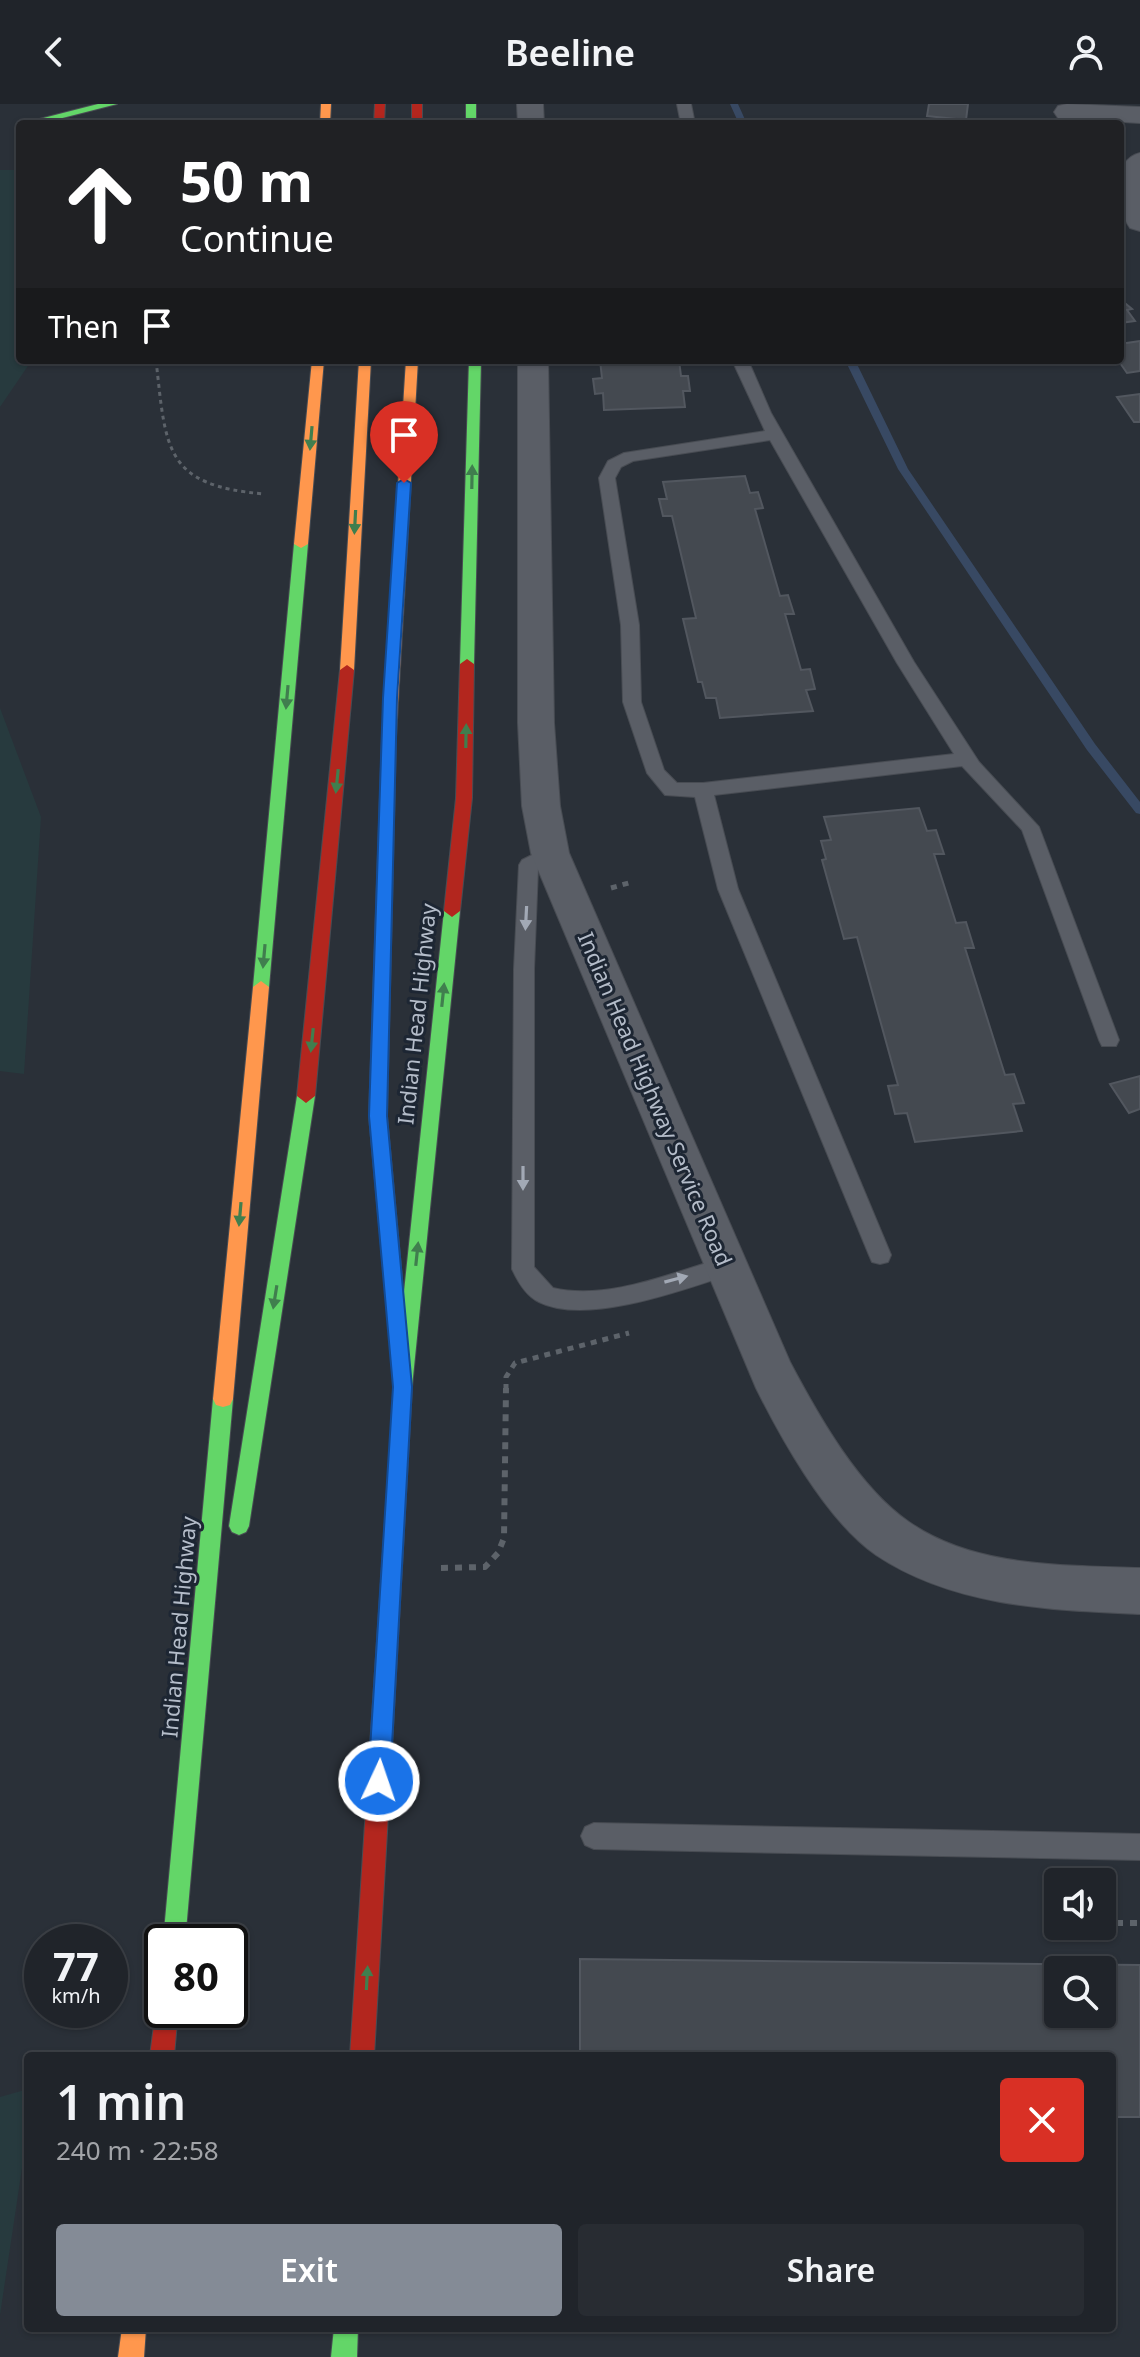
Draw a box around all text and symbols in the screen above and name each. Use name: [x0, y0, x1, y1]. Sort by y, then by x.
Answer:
text: Beeline: [505, 28, 635, 77]
icon: back: [32, 30, 76, 74]
icon: person: [1064, 30, 1108, 74]
text: 50 m: [180, 142, 313, 218]
icon: ahead: [48, 152, 152, 256]
text: Continue: [180, 214, 334, 263]
icon: arrive: [135, 304, 179, 348]
text: Then: [48, 306, 119, 347]
pin: [370, 401, 438, 483]
icon: arrive: [382, 413, 426, 457]
one-way arrow: [304, 426, 317, 451]
one-way arrow: [466, 464, 478, 489]
one-way arrow: [349, 510, 362, 535]
one-way arrow: [280, 685, 293, 710]
one-way arrow: [459, 723, 472, 748]
one-way arrow: [330, 769, 343, 794]
street label: Indian Head Highway: [389, 901, 443, 1126]
one-way arrow: [520, 906, 533, 931]
street label: Indian Head Highway Service Road: [572, 927, 740, 1270]
one-way arrow: [257, 943, 270, 968]
one-way arrow: [437, 982, 450, 1007]
one-way arrow: [305, 1028, 318, 1053]
one-way arrow: [517, 1166, 529, 1191]
one-way arrow: [233, 1202, 246, 1227]
one-way arrow: [410, 1241, 423, 1266]
one-way arrow: [664, 1273, 689, 1285]
one-way arrow: [268, 1285, 281, 1310]
street label: Indian Head Highway: [153, 1514, 203, 1739]
position arrow: [337, 1739, 421, 1823]
map controls: [1044, 1868, 1116, 2028]
button: sound: [1044, 1868, 1116, 1940]
speed limit sign: 80: [144, 1924, 248, 2028]
text: 77: [53, 1938, 99, 1993]
button: search: [1044, 1956, 1116, 2028]
one-way arrow: [361, 1965, 374, 1990]
text: km/h: [51, 1982, 101, 2009]
text: 1 min: [56, 2069, 186, 2134]
button: close: [1000, 2078, 1084, 2162]
text: 240 m · 22:58: [56, 2132, 219, 2168]
button: Exit: [56, 2224, 562, 2316]
button: Share: [578, 2224, 1084, 2316]

